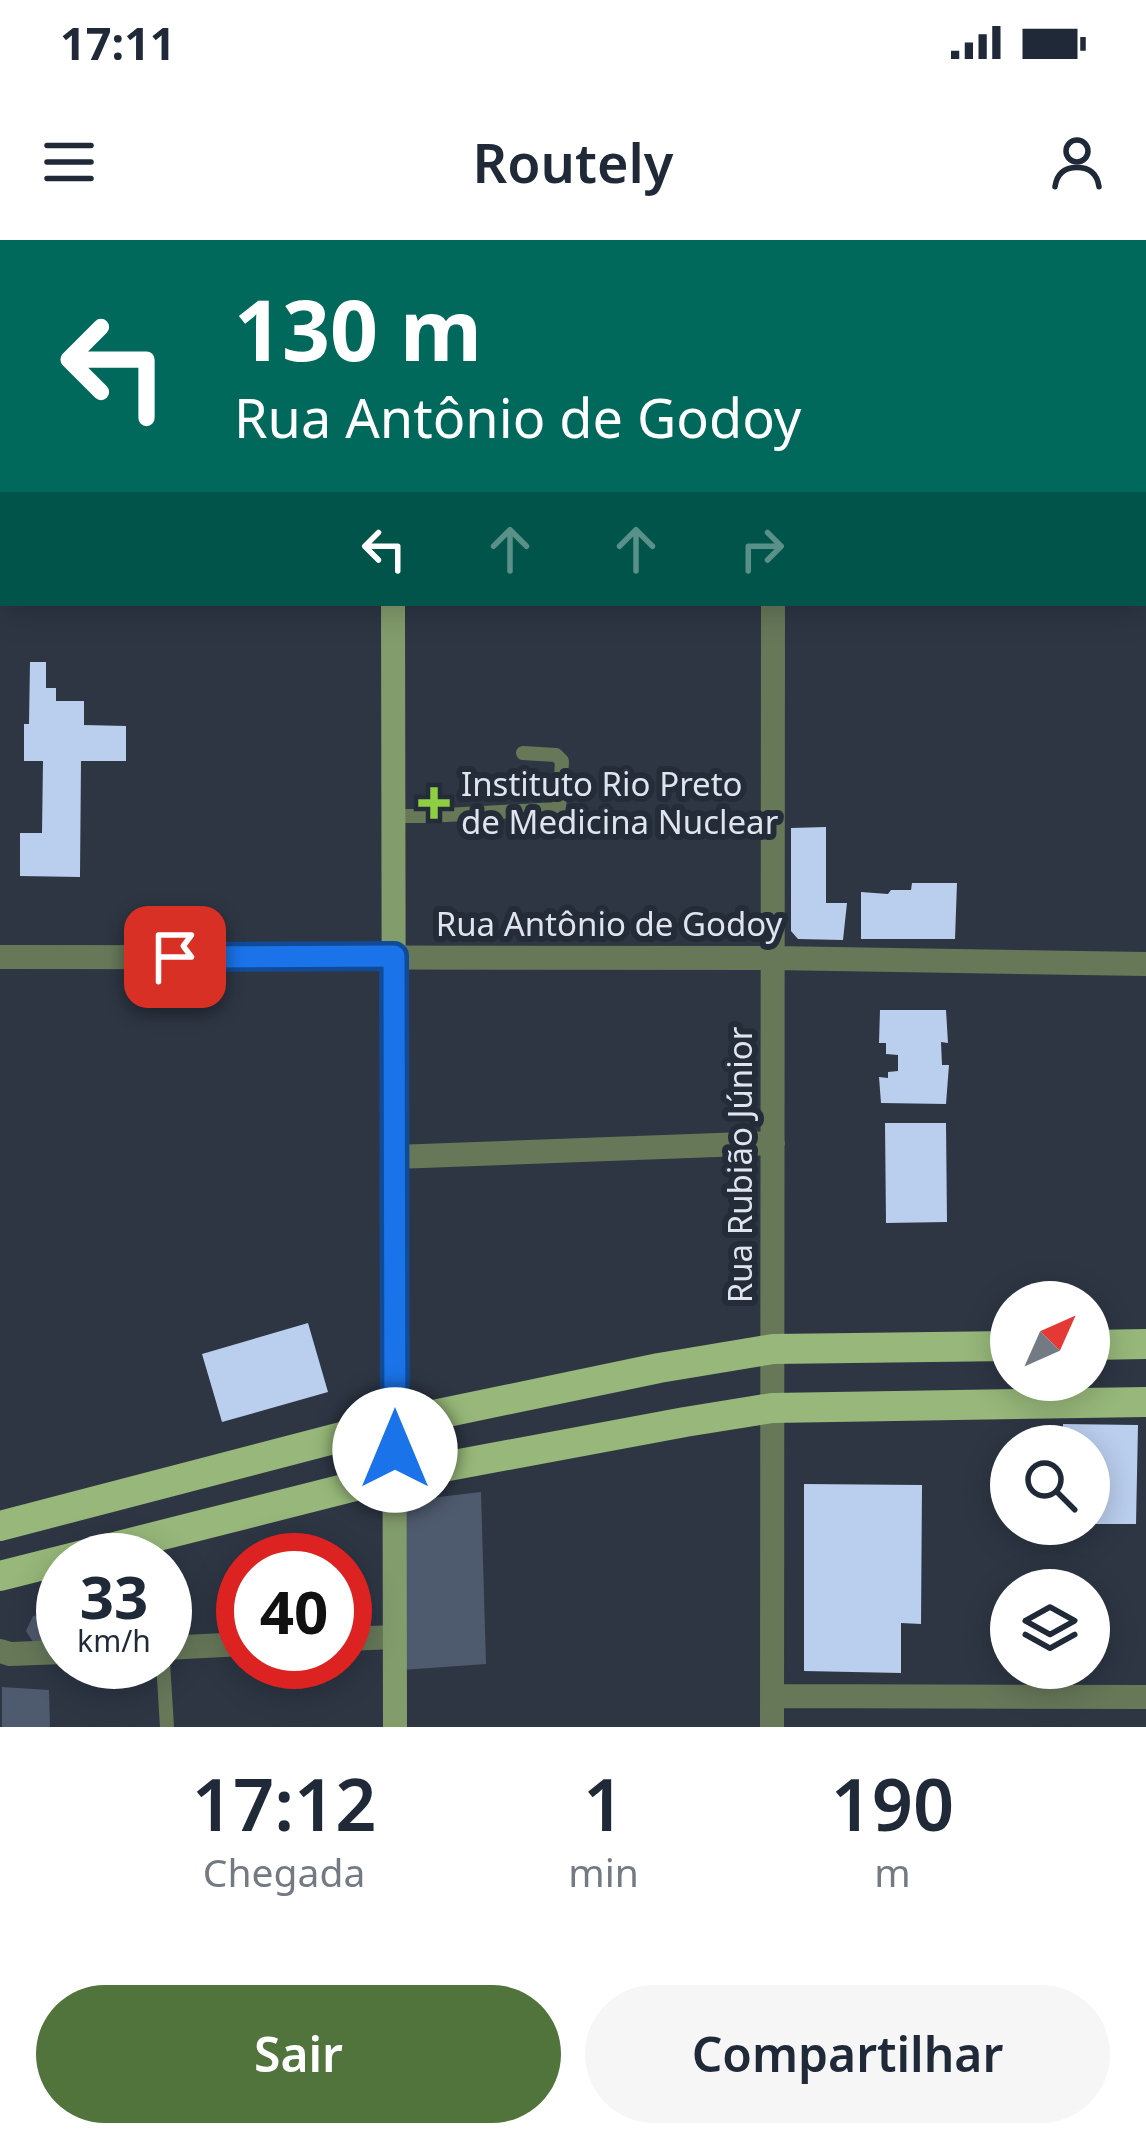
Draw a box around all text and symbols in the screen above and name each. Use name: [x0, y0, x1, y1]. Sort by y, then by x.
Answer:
text: 17:11: [60, 12, 176, 73]
text: Routely: [473, 125, 673, 199]
icon: menu: [36, 129, 102, 195]
icon: person: [1044, 129, 1110, 195]
text: 130 m: [234, 271, 482, 386]
icon: left: [36, 288, 192, 444]
text: Rua Antônio de Godoy: [234, 380, 801, 454]
icon: left: [351, 516, 417, 582]
icon: ahead: [477, 516, 543, 582]
icon: ahead: [603, 516, 669, 582]
icon: right: [729, 516, 795, 582]
place label: Instituto Rio Preto de Medicina Nuclear: [461, 761, 779, 844]
marker: Instituto Rio Preto de Medicina Nuclear: [418, 787, 450, 819]
street label: Rua Antônio de Godoy: [436, 901, 783, 946]
pin: [124, 906, 226, 1008]
icon: arrive: [142, 924, 208, 990]
street label: Rua Rubião Júnior: [717, 1026, 762, 1303]
north arrow: [990, 1281, 1110, 1401]
map controls: [990, 1281, 1110, 1689]
position arrow: [332, 1387, 458, 1513]
button: search: [990, 1425, 1110, 1545]
speed limit sign: 40: [216, 1533, 372, 1689]
text: 33: [80, 1555, 148, 1637]
button: layers: [990, 1569, 1110, 1689]
text: km/h: [77, 1620, 151, 1661]
text: 17:12: [192, 1754, 376, 1852]
text: 1: [583, 1754, 624, 1852]
text: 190: [831, 1754, 954, 1852]
text: Chegada: [203, 1845, 365, 1898]
text: min: [568, 1845, 639, 1898]
text: m: [874, 1845, 911, 1898]
button: Sair: [36, 1985, 561, 2123]
button: Compartilhar: [585, 1985, 1110, 2123]

